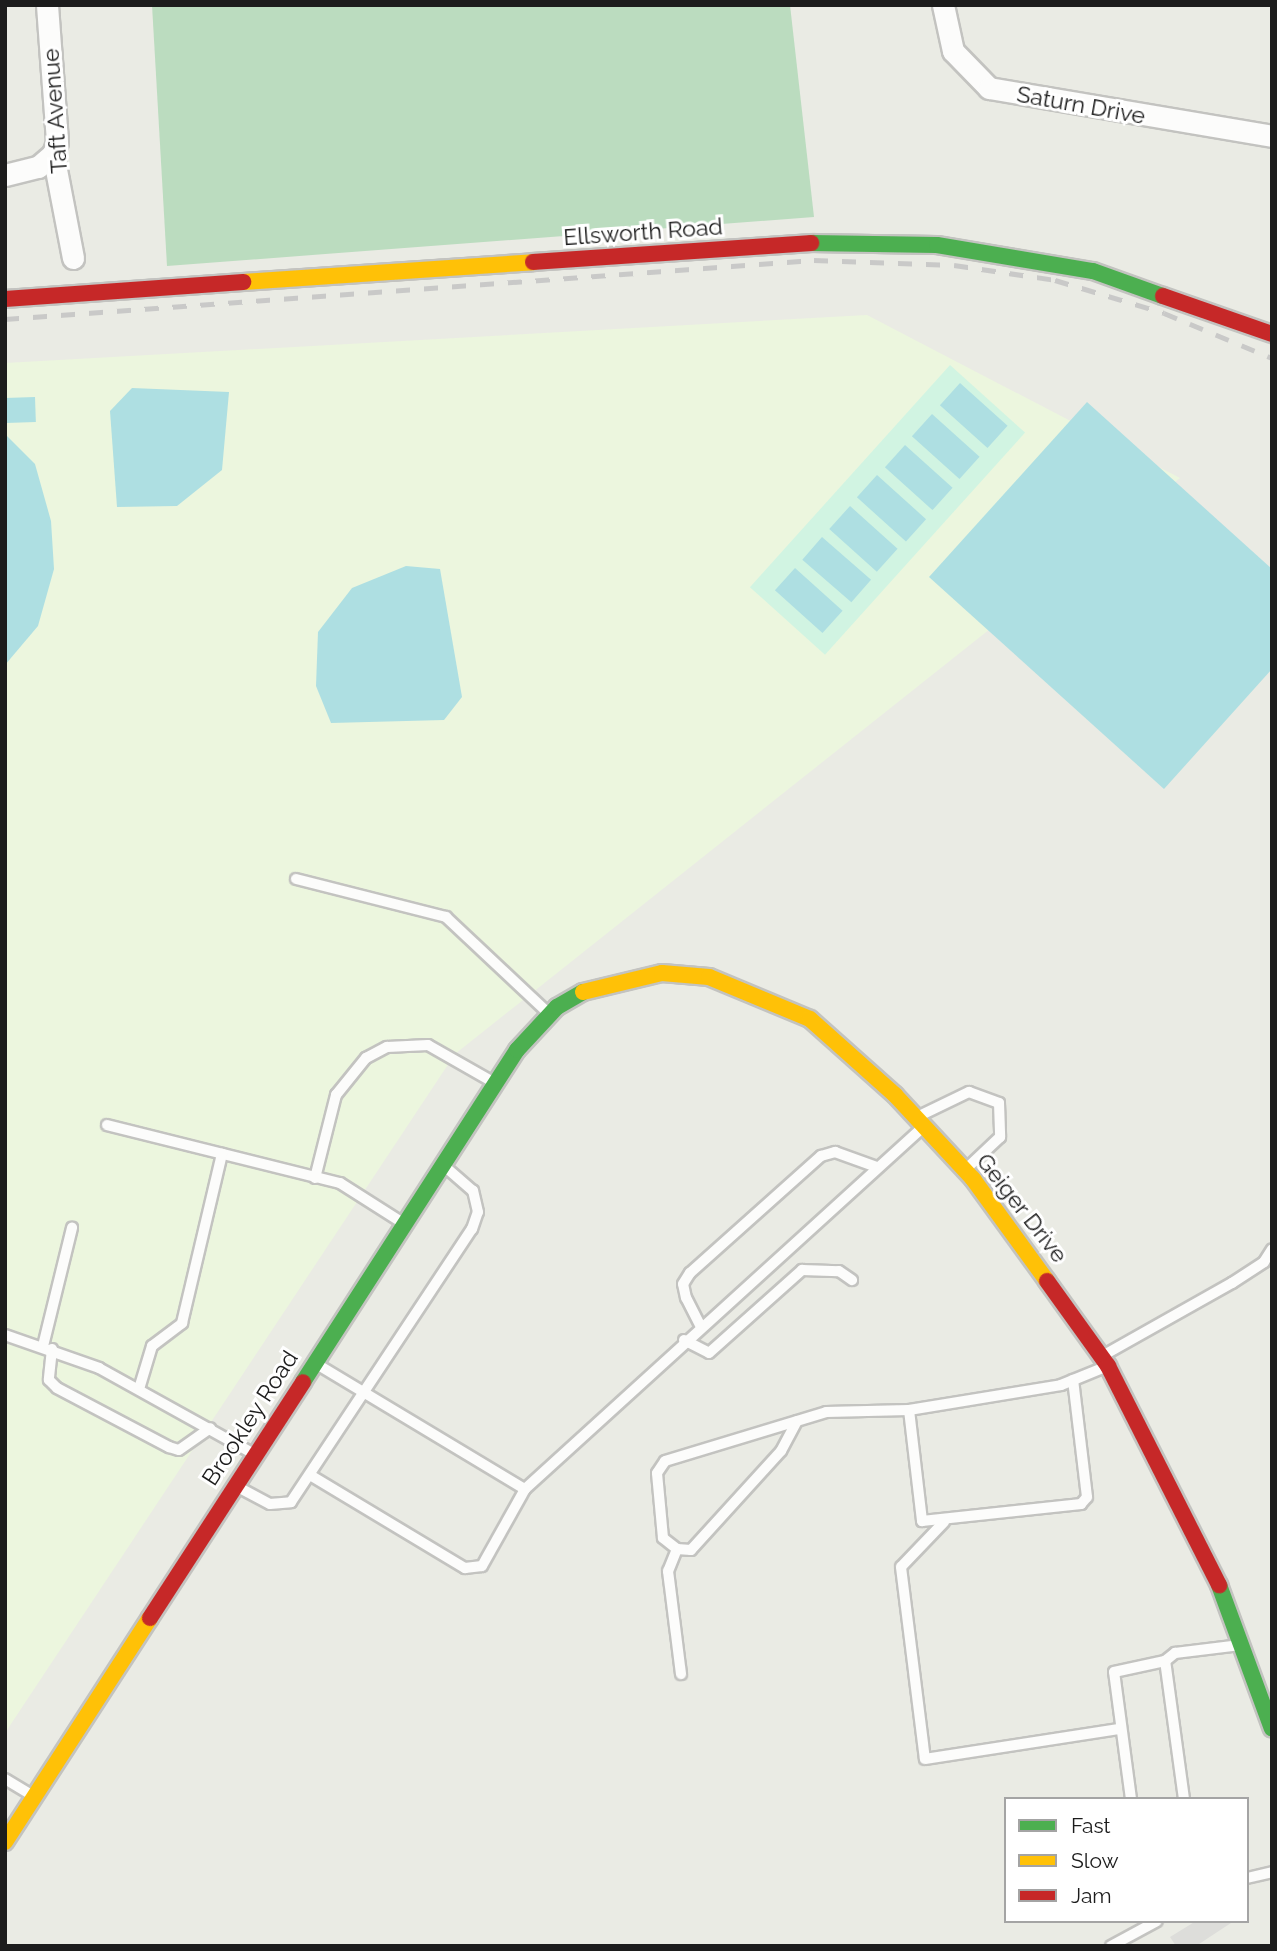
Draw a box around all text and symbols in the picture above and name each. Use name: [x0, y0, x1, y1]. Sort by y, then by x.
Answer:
street label: Taft Avenue: [37, 47, 73, 175]
street label: Saturn Drive: [1015, 80, 1147, 130]
street label: Ellsworth Road: [562, 213, 724, 251]
street label: Geiger Drive: [971, 1148, 1073, 1268]
street label: Brookley Road: [196, 1345, 304, 1491]
legend: [1004, 1797, 1249, 1923]
text: Fast: [1071, 1813, 1111, 1838]
text: Slow: [1071, 1848, 1119, 1873]
text: Jam: [1071, 1883, 1112, 1908]

